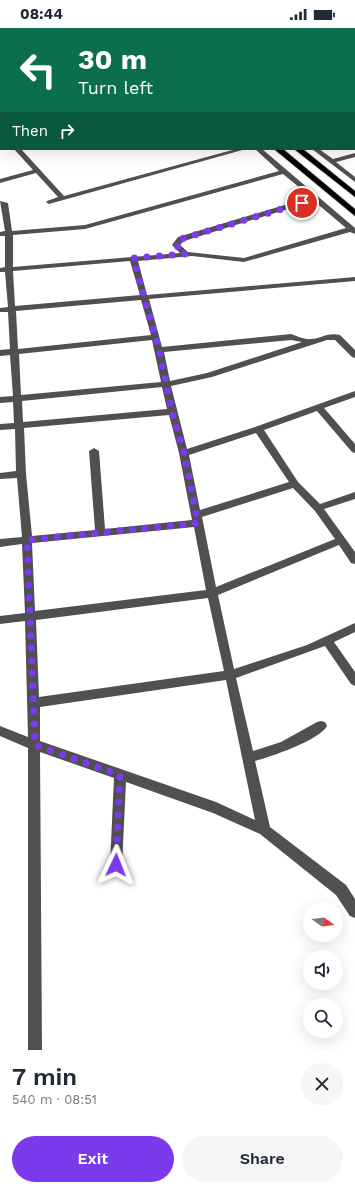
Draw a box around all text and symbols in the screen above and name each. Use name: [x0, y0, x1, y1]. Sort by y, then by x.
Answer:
text: 08:44: [20, 5, 63, 23]
text: 30 m: [78, 43, 147, 76]
icon: left: [12, 44, 64, 96]
text: Turn left: [78, 77, 153, 98]
icon: right: [56, 120, 78, 142]
text: Then: [12, 122, 48, 140]
pin: [285, 186, 319, 220]
icon: arrive: [291, 192, 313, 214]
position arrow: [95, 844, 137, 886]
north arrow: [303, 902, 343, 942]
map controls: [303, 902, 343, 1038]
button: sound: [303, 950, 343, 990]
button: search: [303, 998, 343, 1038]
text: 7 min: [12, 1063, 77, 1091]
button: close: [301, 1063, 343, 1105]
text: 540 m · 08:51: [12, 1092, 97, 1107]
button: Exit: [12, 1136, 174, 1182]
button: Share: [182, 1136, 343, 1182]

